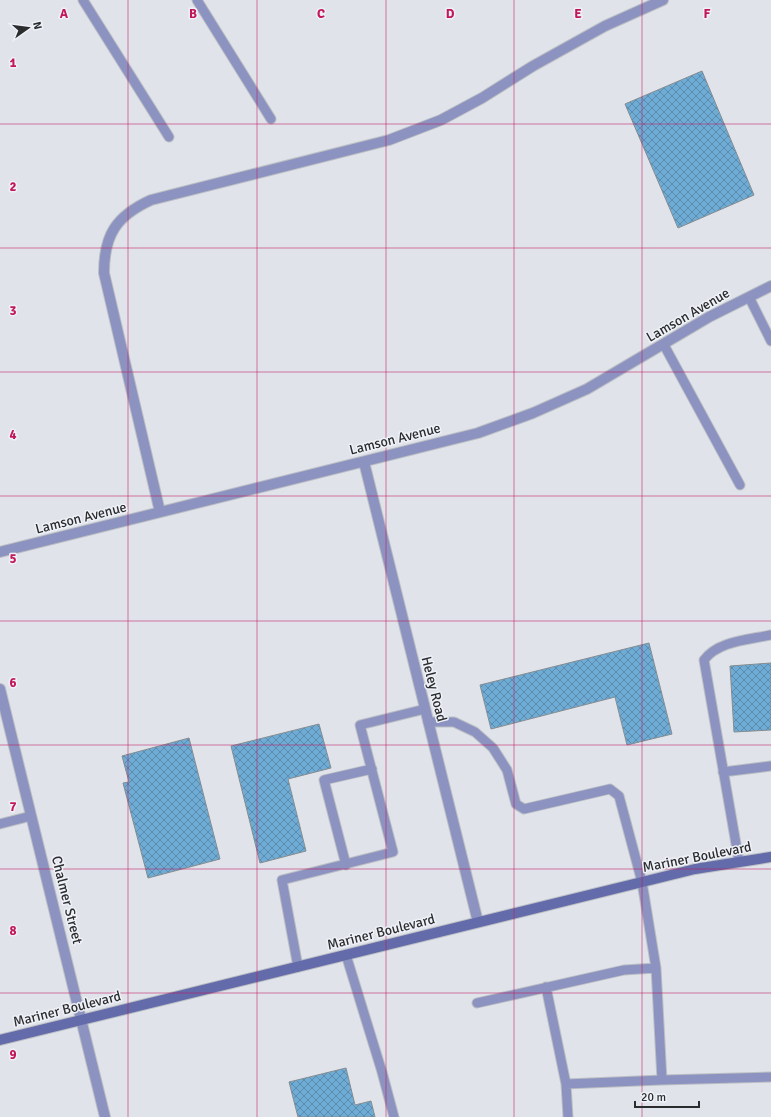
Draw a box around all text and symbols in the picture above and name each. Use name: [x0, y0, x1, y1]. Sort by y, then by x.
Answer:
text: A: [60, 6, 69, 22]
text: B: [189, 6, 197, 22]
text: C: [317, 6, 325, 22]
text: D: [446, 6, 455, 22]
text: E: [574, 6, 582, 22]
text: F: [704, 6, 711, 22]
north arrow: [8, 8, 48, 48]
text: N: [30, 20, 44, 31]
text: 1: [9, 55, 17, 71]
text: 2: [9, 179, 17, 195]
street label: Lamson Avenue: [643, 284, 733, 346]
text: 3: [9, 303, 17, 319]
street label: Lamson Avenue: [348, 419, 442, 459]
text: 4: [9, 427, 17, 443]
street label: Lamson Avenue: [34, 498, 128, 538]
text: 5: [9, 551, 17, 567]
street label: Heley Road: [418, 655, 450, 723]
text: 6: [9, 675, 17, 691]
text: 7: [9, 799, 17, 815]
street label: Mariner Boulevard: [641, 838, 753, 876]
street label: Chalmer Street: [48, 854, 86, 946]
street label: Mariner Boulevard: [325, 910, 437, 954]
text: 8: [9, 923, 17, 939]
street label: Mariner Boulevard: [11, 987, 123, 1031]
text: 9: [9, 1047, 17, 1063]
scale bar: [635, 1083, 699, 1109]
text: 20 m: [641, 1090, 666, 1105]

